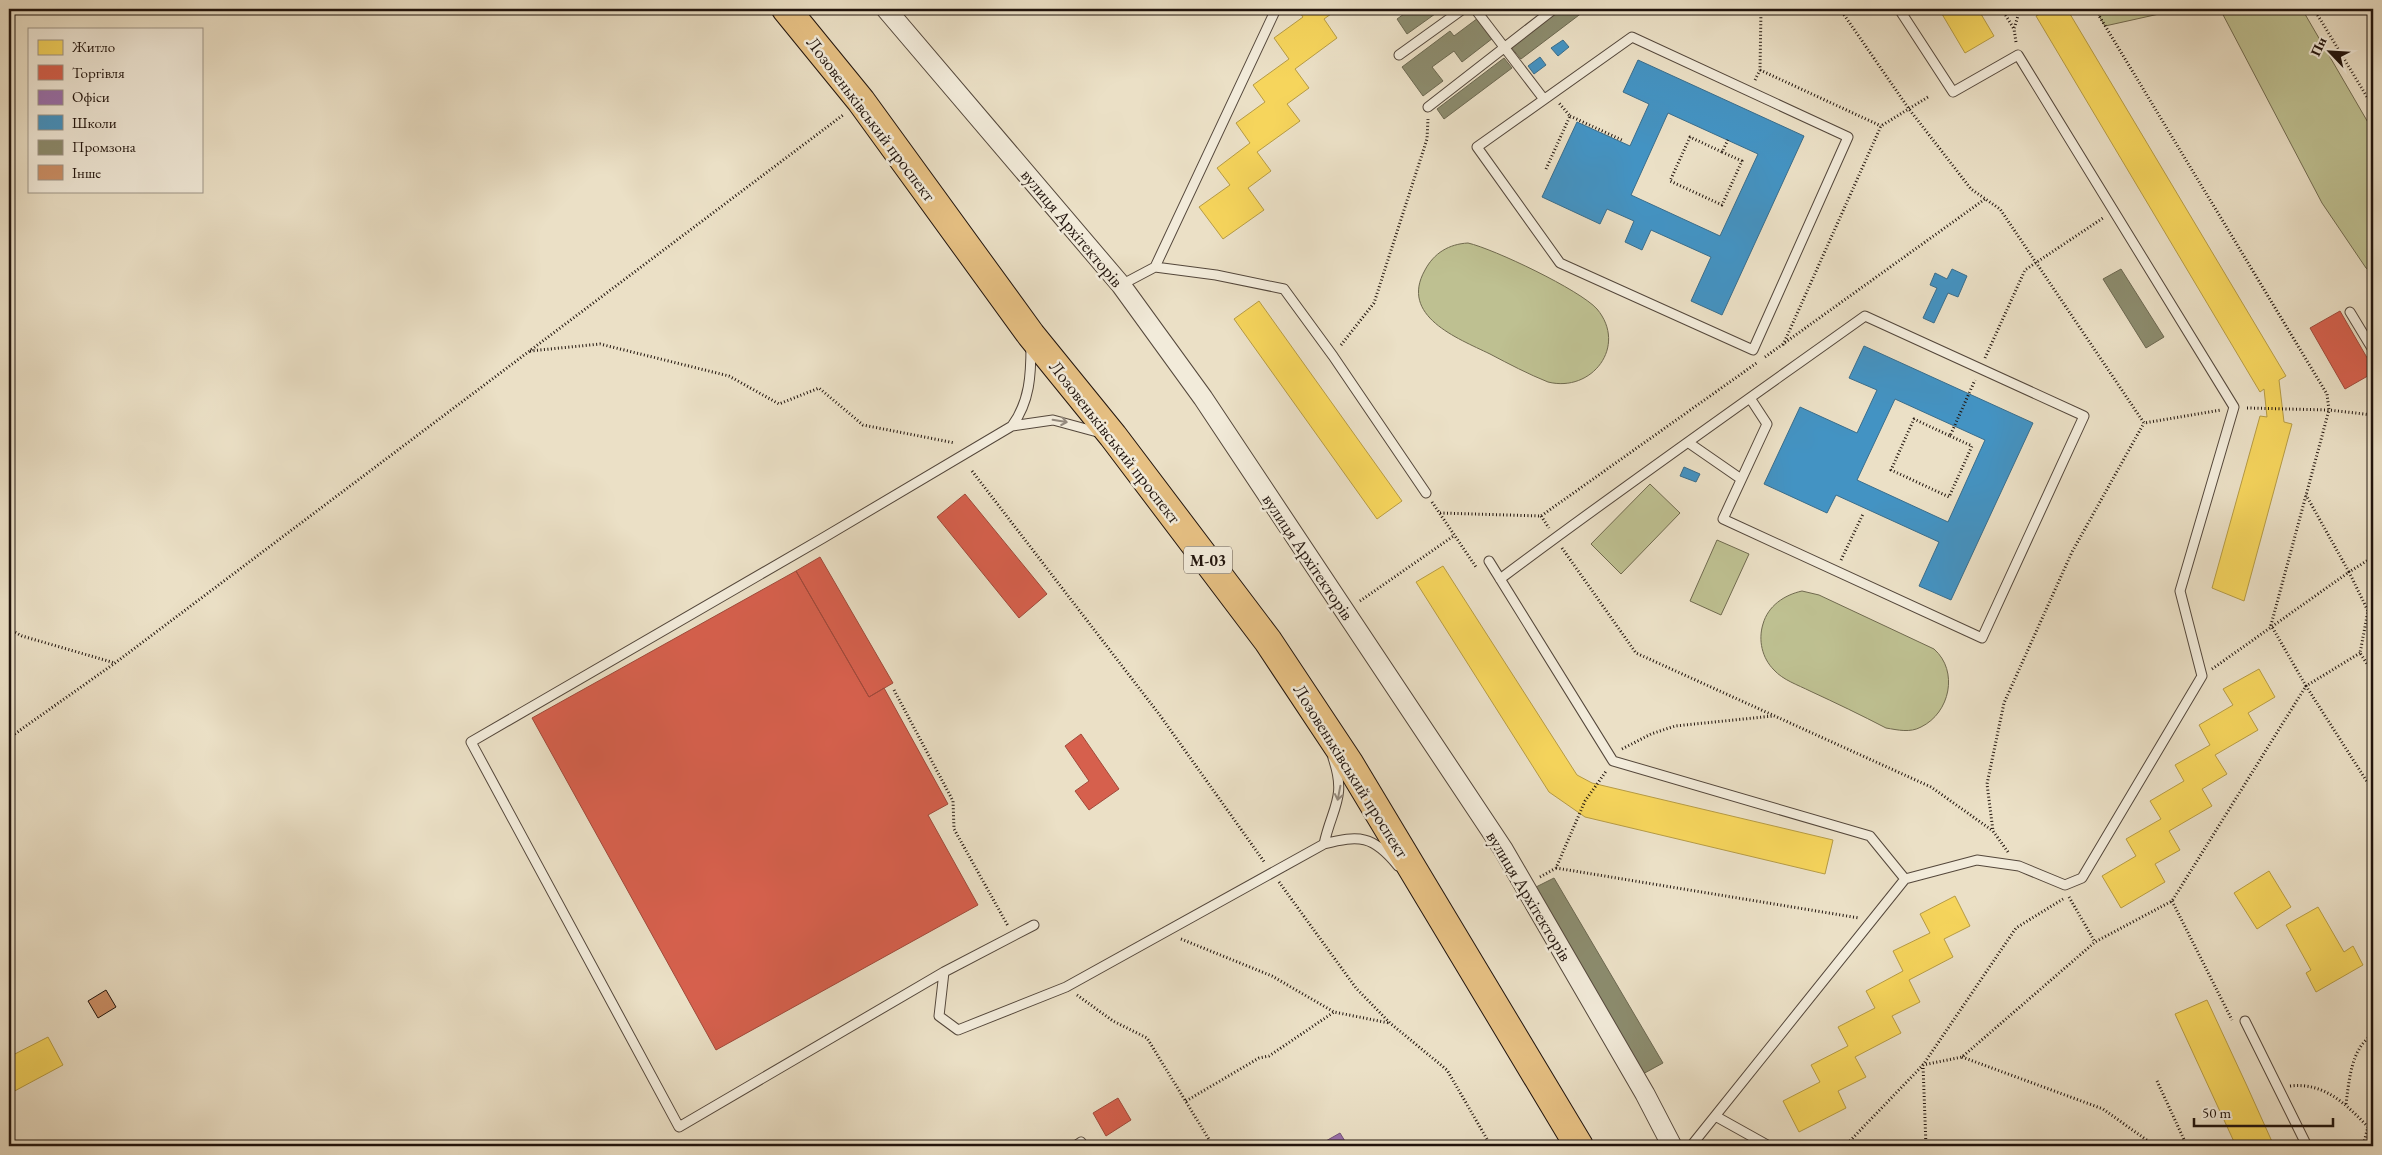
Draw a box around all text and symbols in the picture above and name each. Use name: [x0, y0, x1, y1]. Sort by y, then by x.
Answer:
legend: [28, 28, 202, 192]
north arrow: [2304, 28, 2354, 78]
street label: Лозовеньківський проспект: [802, 32, 941, 206]
text: Пн: [2306, 34, 2330, 59]
text: Житло: [71, 37, 115, 56]
text: Торгівля: [72, 63, 125, 82]
text: Офіси: [72, 87, 110, 106]
text: Школи: [72, 113, 117, 132]
text: Промзона: [72, 137, 136, 156]
text: Інше: [72, 163, 101, 182]
street label: вулиця Архітекторів: [1016, 164, 1129, 292]
street label: Лозовеньківський проспект: [1045, 356, 1187, 528]
one-way arrow: [1051, 417, 1067, 427]
street label: вулиця Архітекторів: [1258, 489, 1359, 625]
road number: М-03: [1184, 546, 1232, 574]
street label: Лозовеньківський проспект: [1289, 680, 1415, 862]
one-way arrow: [1333, 784, 1343, 800]
street label: вулиця Архітекторів: [1481, 826, 1578, 965]
scale bar: [2194, 1095, 2333, 1127]
text: 50 m: [2202, 1103, 2231, 1122]

